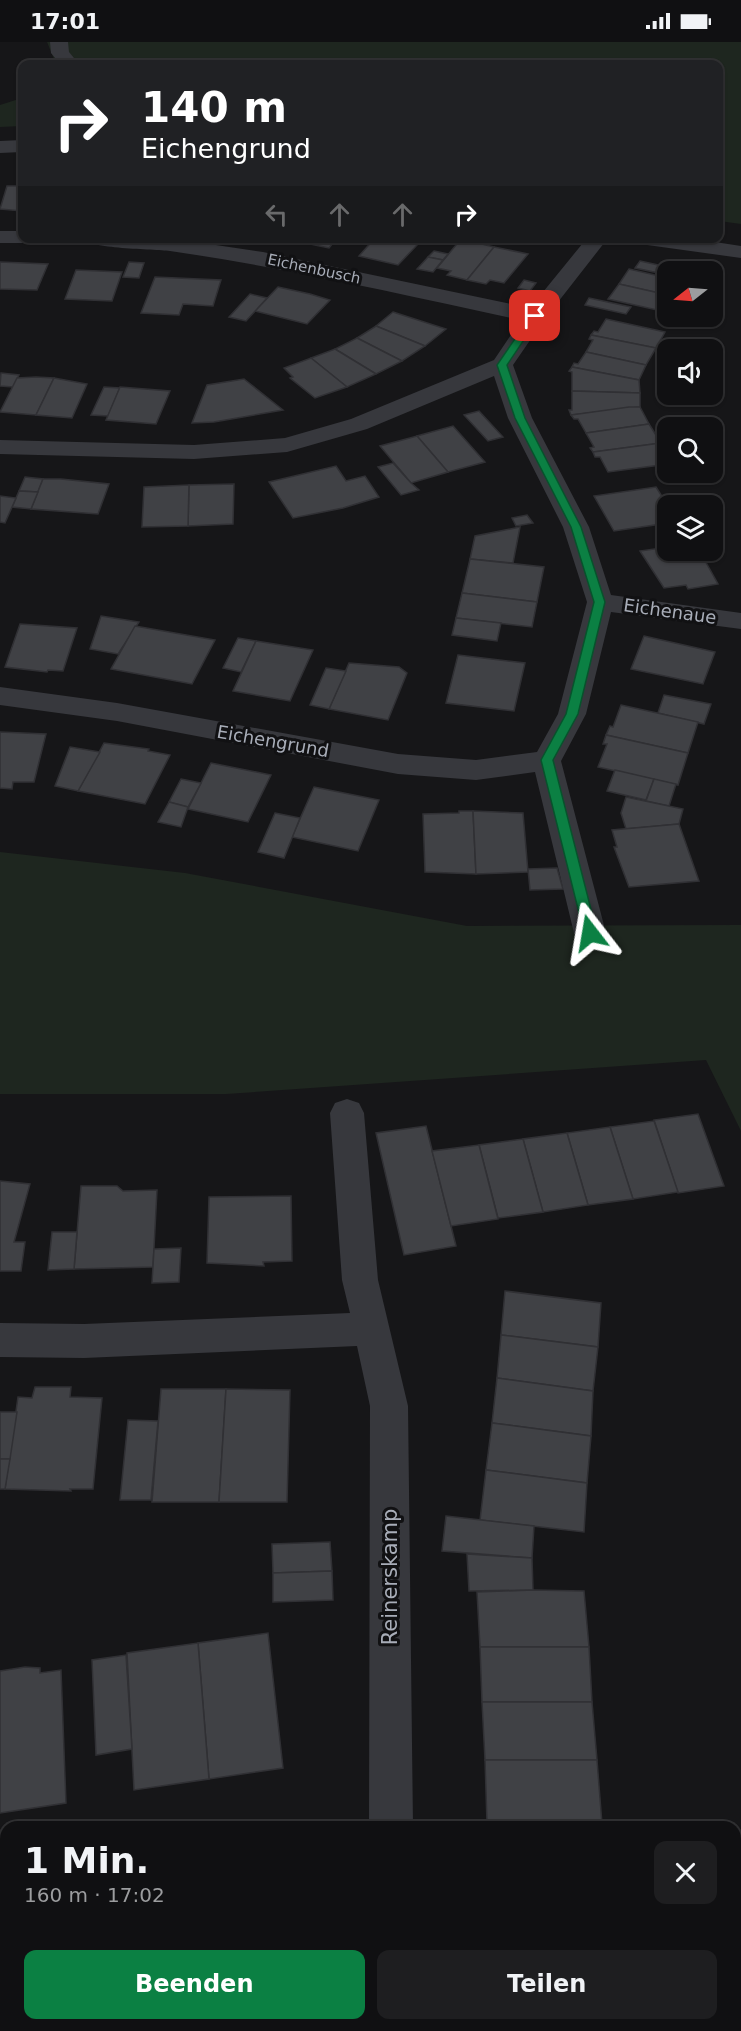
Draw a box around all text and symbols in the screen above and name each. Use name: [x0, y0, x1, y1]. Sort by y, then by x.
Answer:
text: 17:01: [30, 9, 100, 34]
text: 140 m: [141, 83, 287, 132]
icon: right: [42, 84, 120, 162]
text: Eichengrund: [141, 133, 311, 164]
icon: left: [260, 198, 293, 231]
icon: ahead: [323, 198, 356, 231]
icon: ahead: [386, 198, 419, 231]
icon: right: [449, 198, 482, 231]
street label: Eichenbusch: [266, 250, 362, 288]
north arrow: [657, 261, 723, 327]
map controls: [657, 261, 723, 561]
pin: [509, 290, 560, 341]
icon: arrive: [518, 299, 551, 332]
button: sound: [657, 339, 723, 405]
button: search: [657, 417, 723, 483]
button: layers: [657, 495, 723, 561]
street label: Eichenaue: [622, 594, 718, 628]
street label: Eichengrund: [215, 721, 331, 761]
position arrow: [558, 901, 622, 965]
street label: Reinerskamp: [378, 1509, 402, 1645]
text: 1 Min.: [24, 1840, 149, 1881]
button: close: [654, 1841, 717, 1904]
text: 160 m · 17:02: [24, 1883, 165, 1907]
button: Beenden: [24, 1950, 365, 2019]
button: Teilen: [377, 1950, 717, 2019]

